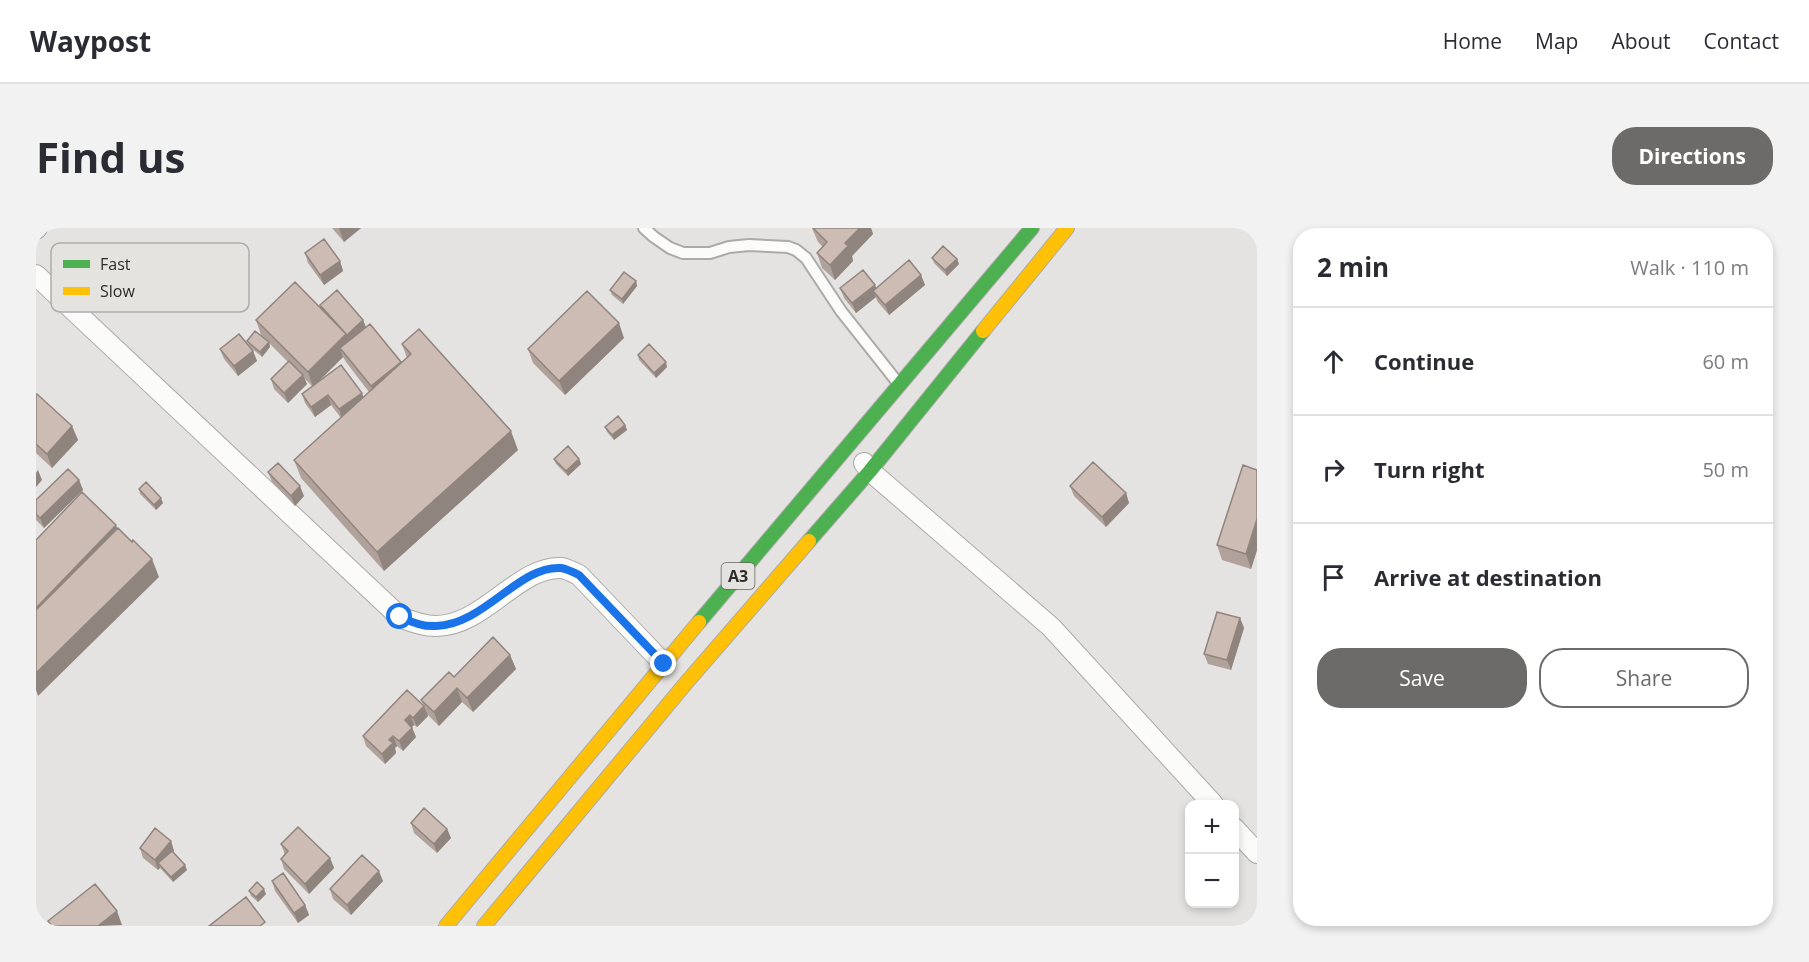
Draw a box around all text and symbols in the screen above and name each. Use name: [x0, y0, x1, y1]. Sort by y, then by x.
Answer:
text: Waypost: [30, 22, 151, 60]
text: Home: [1443, 27, 1502, 55]
text: Map: [1535, 27, 1578, 55]
text: About: [1611, 27, 1671, 55]
text: Contact: [1704, 27, 1779, 55]
button: Directions: [1612, 127, 1773, 185]
text: Find us: [36, 128, 185, 185]
legend: [51, 243, 249, 312]
text: 2 min: [1317, 249, 1389, 285]
text: Fast: [100, 253, 131, 275]
text: Walk · 110 m: [1630, 254, 1749, 281]
text: Slow: [100, 280, 135, 302]
icon: ahead: [1317, 345, 1350, 378]
text: Continue: [1374, 346, 1474, 376]
text: 60 m: [1702, 348, 1749, 375]
icon: right: [1317, 453, 1350, 486]
text: Turn right: [1374, 454, 1485, 484]
text: 50 m: [1702, 456, 1749, 483]
icon: arrive: [1317, 561, 1350, 594]
text: Arrive at destination: [1374, 562, 1602, 592]
road number: A3: [722, 563, 754, 589]
route start: [386, 603, 412, 629]
button: Save: [1317, 648, 1527, 708]
button: Share: [1539, 648, 1749, 708]
route end: [650, 650, 676, 676]
map controls: [1185, 800, 1239, 908]
button: +: [1185, 800, 1239, 854]
button: −: [1185, 854, 1239, 908]

